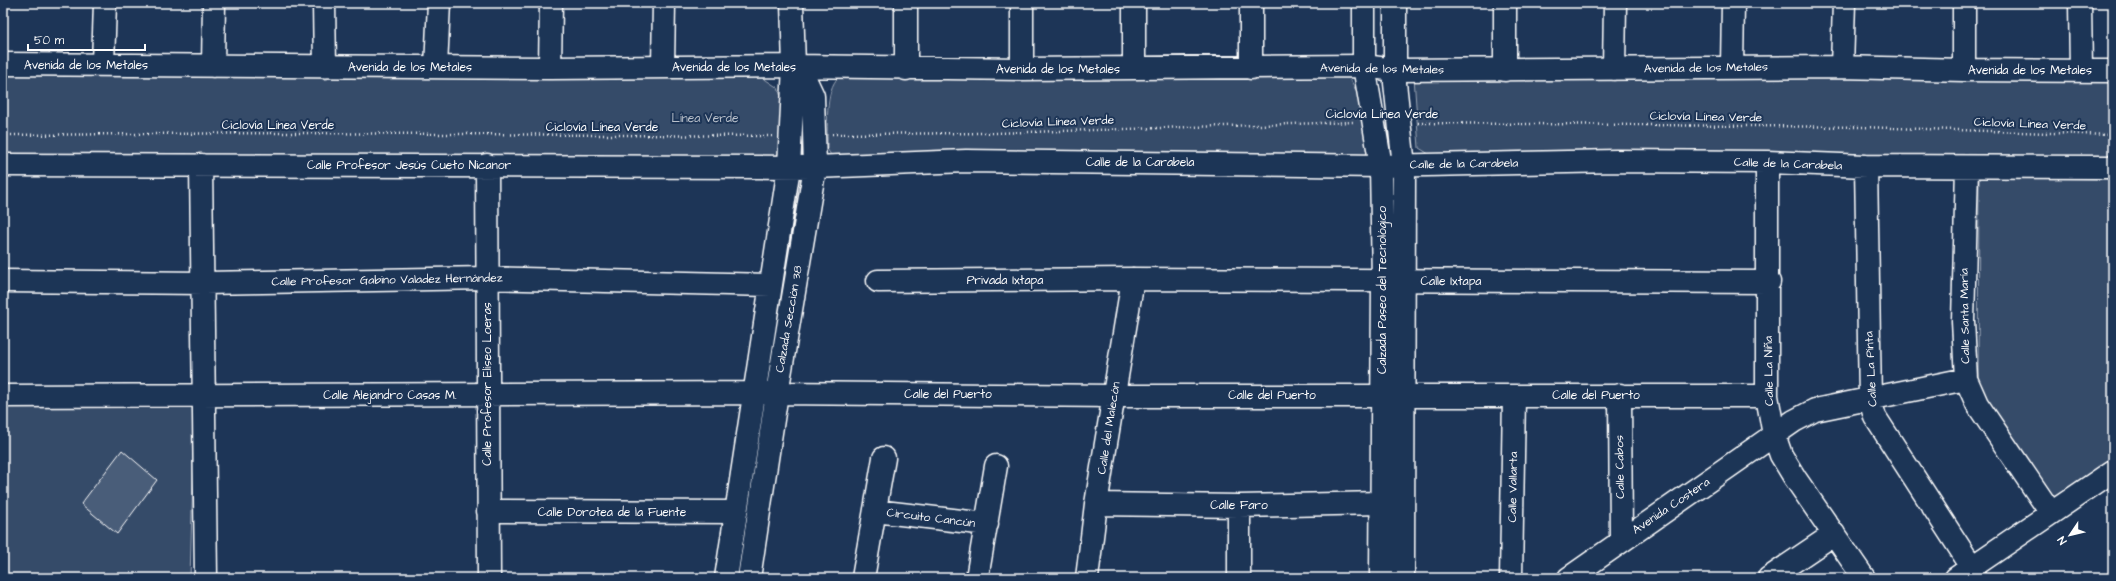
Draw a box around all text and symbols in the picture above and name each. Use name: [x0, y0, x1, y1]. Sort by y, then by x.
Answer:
scale bar: [28, 26, 145, 52]
text: 50 m: [34, 32, 65, 49]
street label: Avenida de los Metales: [24, 57, 148, 74]
street label: Avenida de los Metales: [1644, 58, 1768, 78]
street label: Avenida de los Metales: [348, 59, 472, 76]
street label: Avenida de los Metales: [672, 59, 796, 76]
street label: Avenida de los Metales: [1320, 59, 1444, 79]
street label: Avenida de los Metales: [996, 61, 1120, 78]
street label: Avenida de los Metales: [1968, 62, 2092, 79]
street label: Ciclovía Línea Verde: [1326, 106, 1439, 123]
street label: Ciclovía Línea Verde: [1650, 108, 1763, 126]
park label: Línea Verde: [672, 110, 739, 127]
street label: Ciclovía Línea Verde: [1002, 112, 1115, 132]
street label: Ciclovía Línea Verde: [1974, 114, 2087, 134]
street label: Ciclovía Línea Verde: [222, 117, 335, 134]
street label: Ciclovía Línea Verde: [546, 119, 659, 136]
street label: Calle de la Carabela: [1086, 154, 1194, 171]
street label: Calle de la Carabela: [1734, 154, 1842, 174]
street label: Calle de la Carabela: [1410, 155, 1518, 173]
street label: Calle Profesor Jesús Cueto Nicanor: [307, 157, 511, 174]
street label: Calzada Paseo del Tecnológico: [1374, 206, 1392, 374]
street label: Calzada Sección 38: [771, 264, 807, 374]
street label: Calle Santa María: [1956, 268, 1974, 364]
street label: Calle Profesor Gabino Valadez Hernández: [271, 269, 503, 291]
street label: Privada Ixtapa: [967, 272, 1043, 289]
street label: Calle Ixtapa: [1421, 273, 1481, 290]
street label: Calle Profesor Eliseo Loeras: [479, 302, 496, 466]
street label: Calle La Pinta: [1861, 331, 1881, 407]
street label: Calle La Niña: [1760, 336, 1778, 406]
street label: Calle del Malecón: [1093, 380, 1125, 476]
street label: Calle del Puerto: [904, 386, 992, 403]
street label: Calle Alejandro Casas M.: [323, 387, 457, 404]
street label: Calle del Puerto: [1228, 387, 1316, 404]
street label: Calle del Puerto: [1552, 387, 1640, 404]
street label: Calle Cabos: [1611, 435, 1629, 499]
street label: Calle Vallarta: [1504, 451, 1522, 523]
street label: Avenida Costera: [1629, 474, 1713, 538]
street label: Calle Faro: [1210, 497, 1268, 514]
street label: Calle Dorotea de la Fuente: [538, 504, 687, 521]
street label: Circuito Cancún: [886, 504, 976, 532]
north arrow: [2050, 515, 2090, 555]
text: N: [2054, 533, 2070, 548]

